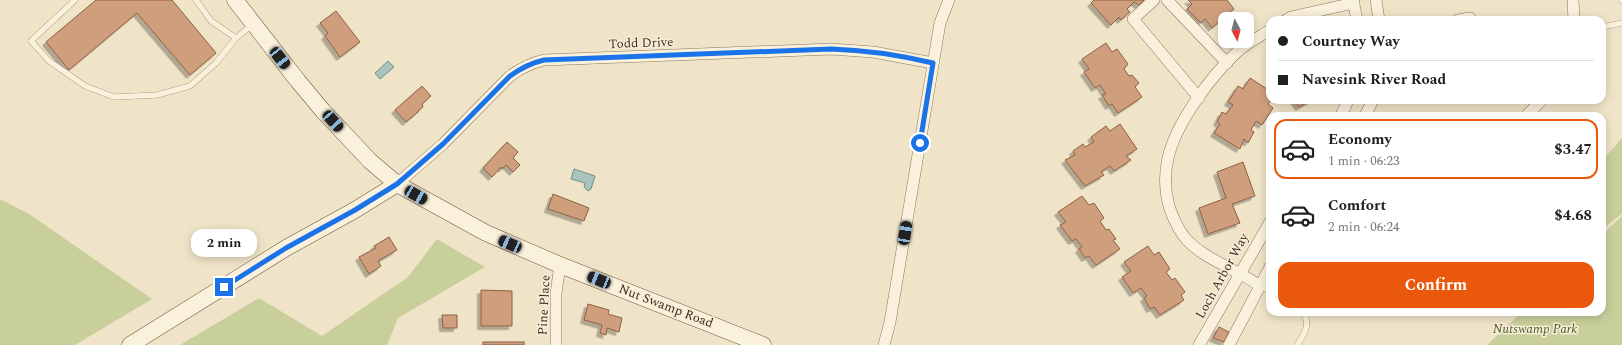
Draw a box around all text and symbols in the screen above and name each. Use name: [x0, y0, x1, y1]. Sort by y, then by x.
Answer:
north arrow: [1218, 12, 1254, 48]
map controls: [1218, 12, 1254, 48]
text: Courtney Way: [1302, 30, 1400, 53]
street label: Todd Drive: [608, 32, 674, 54]
car: [268, 45, 292, 71]
text: Navesink River Road: [1302, 68, 1446, 91]
car: [321, 108, 345, 134]
text: Economy: [1328, 128, 1392, 151]
icon: car: [1280, 131, 1316, 167]
route start: [911, 134, 929, 152]
text: $3.47: [1554, 138, 1592, 161]
text: 1 min · 06:23: [1328, 151, 1400, 171]
car: [403, 184, 429, 206]
text: Comfort: [1328, 194, 1386, 217]
icon: car: [1280, 197, 1316, 233]
text: $4.68: [1554, 204, 1592, 227]
text: 2 min · 06:24: [1328, 217, 1400, 237]
car: [897, 220, 913, 246]
callout: 2 min: [191, 229, 257, 257]
street label: Loch Arbor Way: [1190, 229, 1254, 322]
text: 2 min: [207, 233, 241, 253]
car: [497, 234, 523, 254]
button: Confirm: [1278, 262, 1594, 308]
car: [586, 270, 612, 290]
street label: Pine Place: [532, 274, 556, 336]
route end: [215, 278, 233, 296]
street label: Nut Swamp Road: [616, 279, 716, 333]
park label: Nutswamp Park: [1493, 319, 1577, 339]

